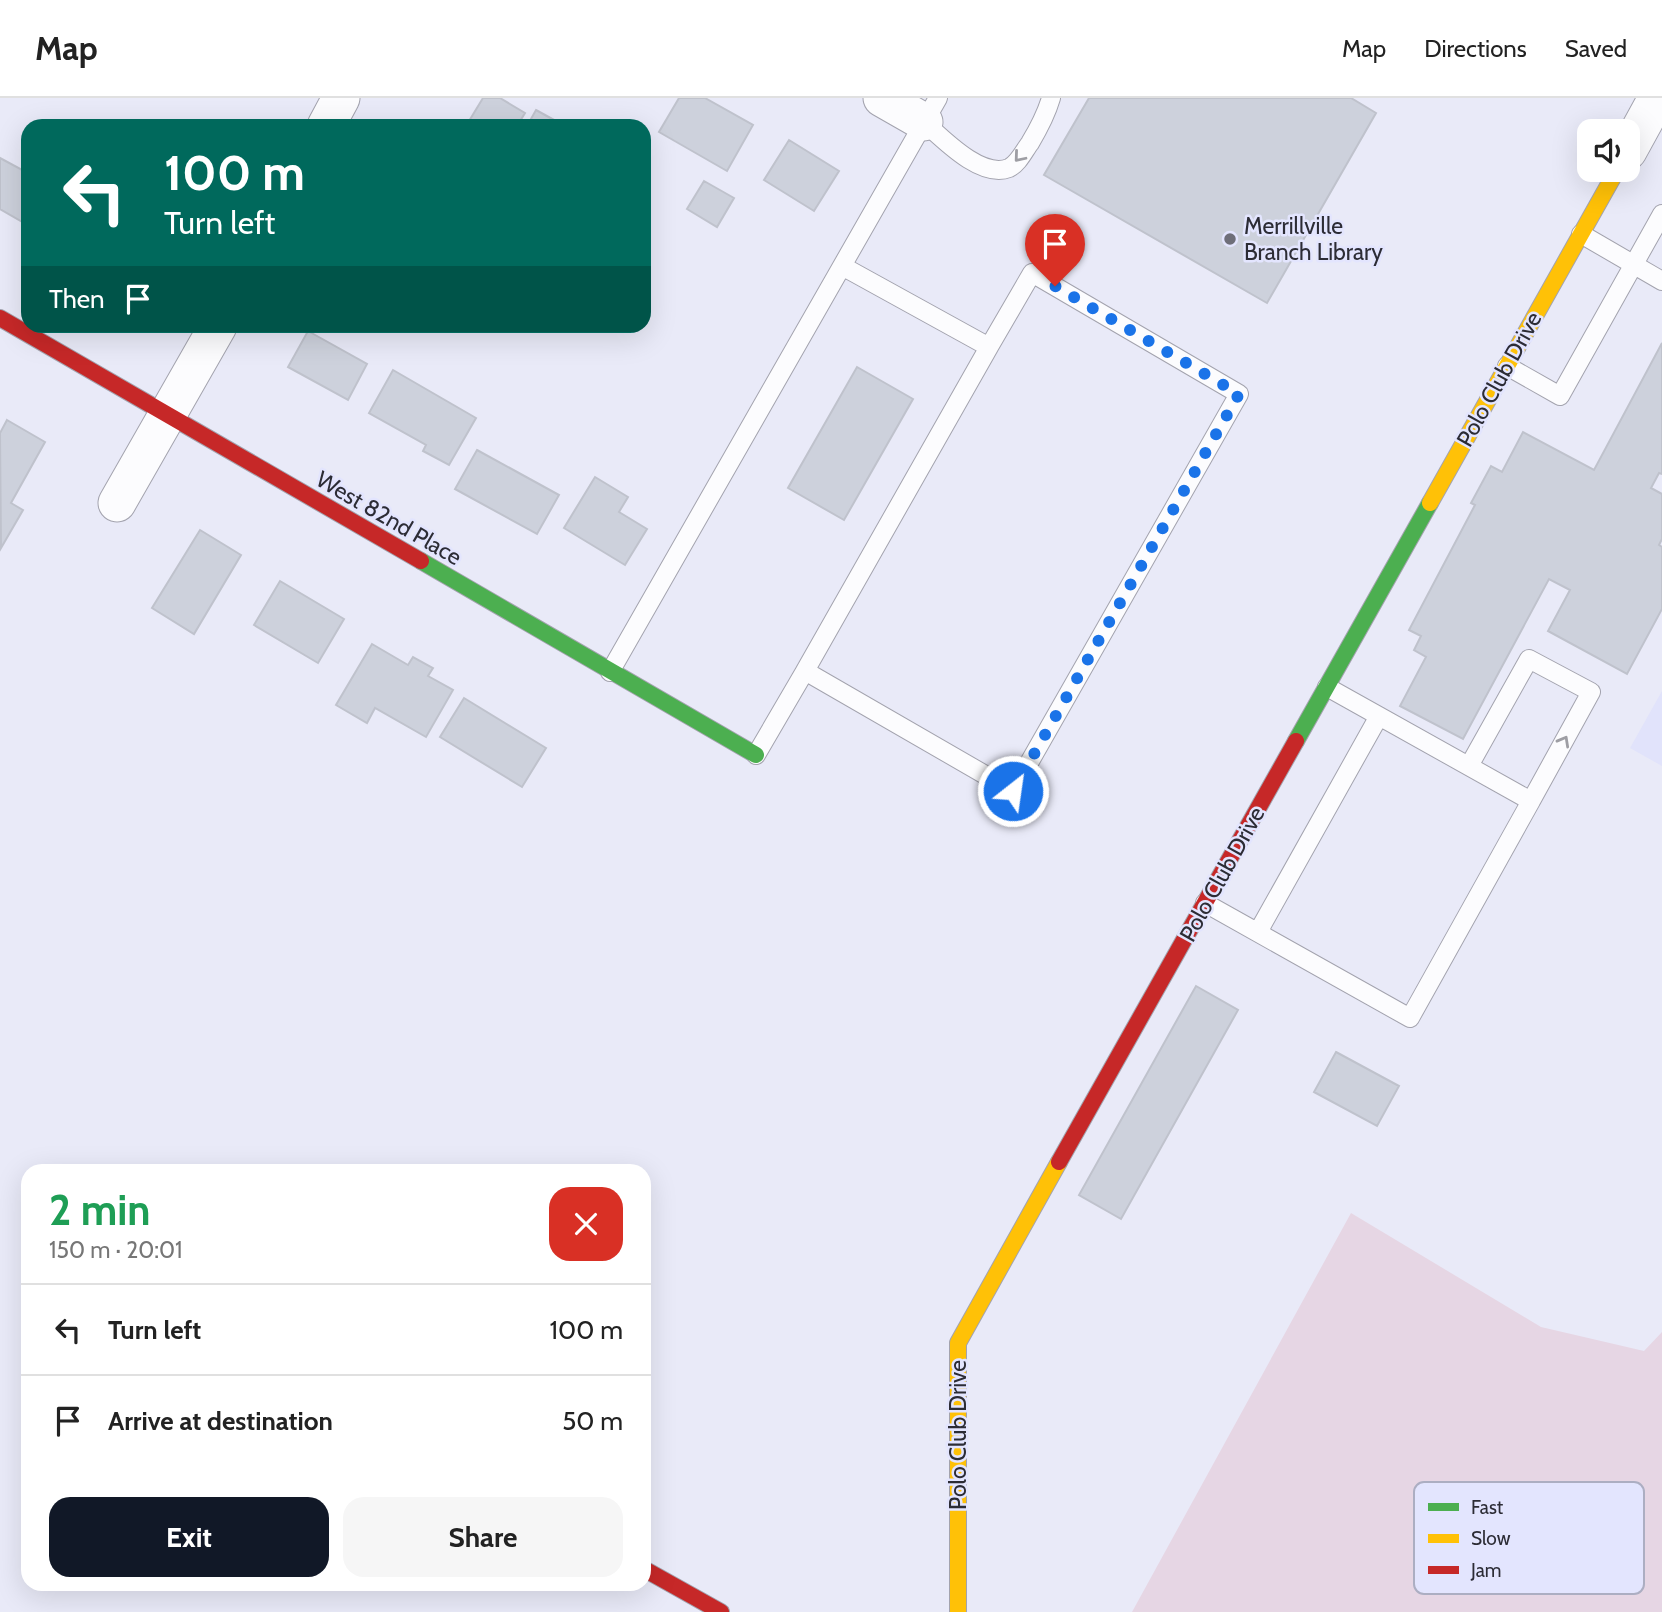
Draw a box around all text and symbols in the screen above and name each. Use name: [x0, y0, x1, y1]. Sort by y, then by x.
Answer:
text: Map: [35, 28, 98, 68]
text: Map: [1342, 34, 1386, 63]
text: Directions: [1424, 34, 1527, 63]
text: Saved: [1565, 34, 1627, 63]
map controls: [1577, 119, 1640, 182]
button: sound: [1577, 119, 1640, 182]
text: 100 m: [164, 143, 305, 202]
icon: left: [49, 147, 140, 238]
one-way arrow: [1014, 149, 1027, 162]
text: Turn left: [164, 203, 275, 242]
place label: Merrillville Branch Library: [1244, 212, 1383, 266]
pin: [1025, 214, 1085, 286]
icon: arrive: [1036, 225, 1074, 263]
marker: Merrillville Branch Library: [1222, 231, 1238, 247]
icon: arrive: [119, 280, 157, 318]
text: Then: [49, 283, 105, 315]
street label: Polo Club Drive: [1450, 307, 1548, 451]
street label: West 82nd Place: [311, 465, 467, 571]
one-way arrow: [1556, 736, 1569, 749]
position arrow: [976, 754, 1050, 828]
street label: Polo Club Drive: [1173, 802, 1271, 946]
text: 2 min: [49, 1184, 150, 1236]
button: close: [549, 1187, 623, 1261]
text: 150 m · 20:01: [49, 1236, 183, 1264]
icon: left: [49, 1311, 87, 1349]
text: Turn left: [108, 1314, 201, 1346]
text: 100 m: [550, 1314, 623, 1346]
street label: Polo Club Drive: [944, 1360, 972, 1510]
icon: arrive: [49, 1402, 87, 1440]
text: Arrive at destination: [108, 1405, 333, 1437]
text: 50 m: [562, 1405, 623, 1437]
legend: [1414, 1482, 1644, 1594]
text: Fast: [1471, 1496, 1504, 1519]
button: Exit: [49, 1497, 329, 1577]
button: Share: [343, 1497, 623, 1577]
text: Slow: [1471, 1527, 1511, 1550]
text: Jam: [1470, 1559, 1501, 1582]

